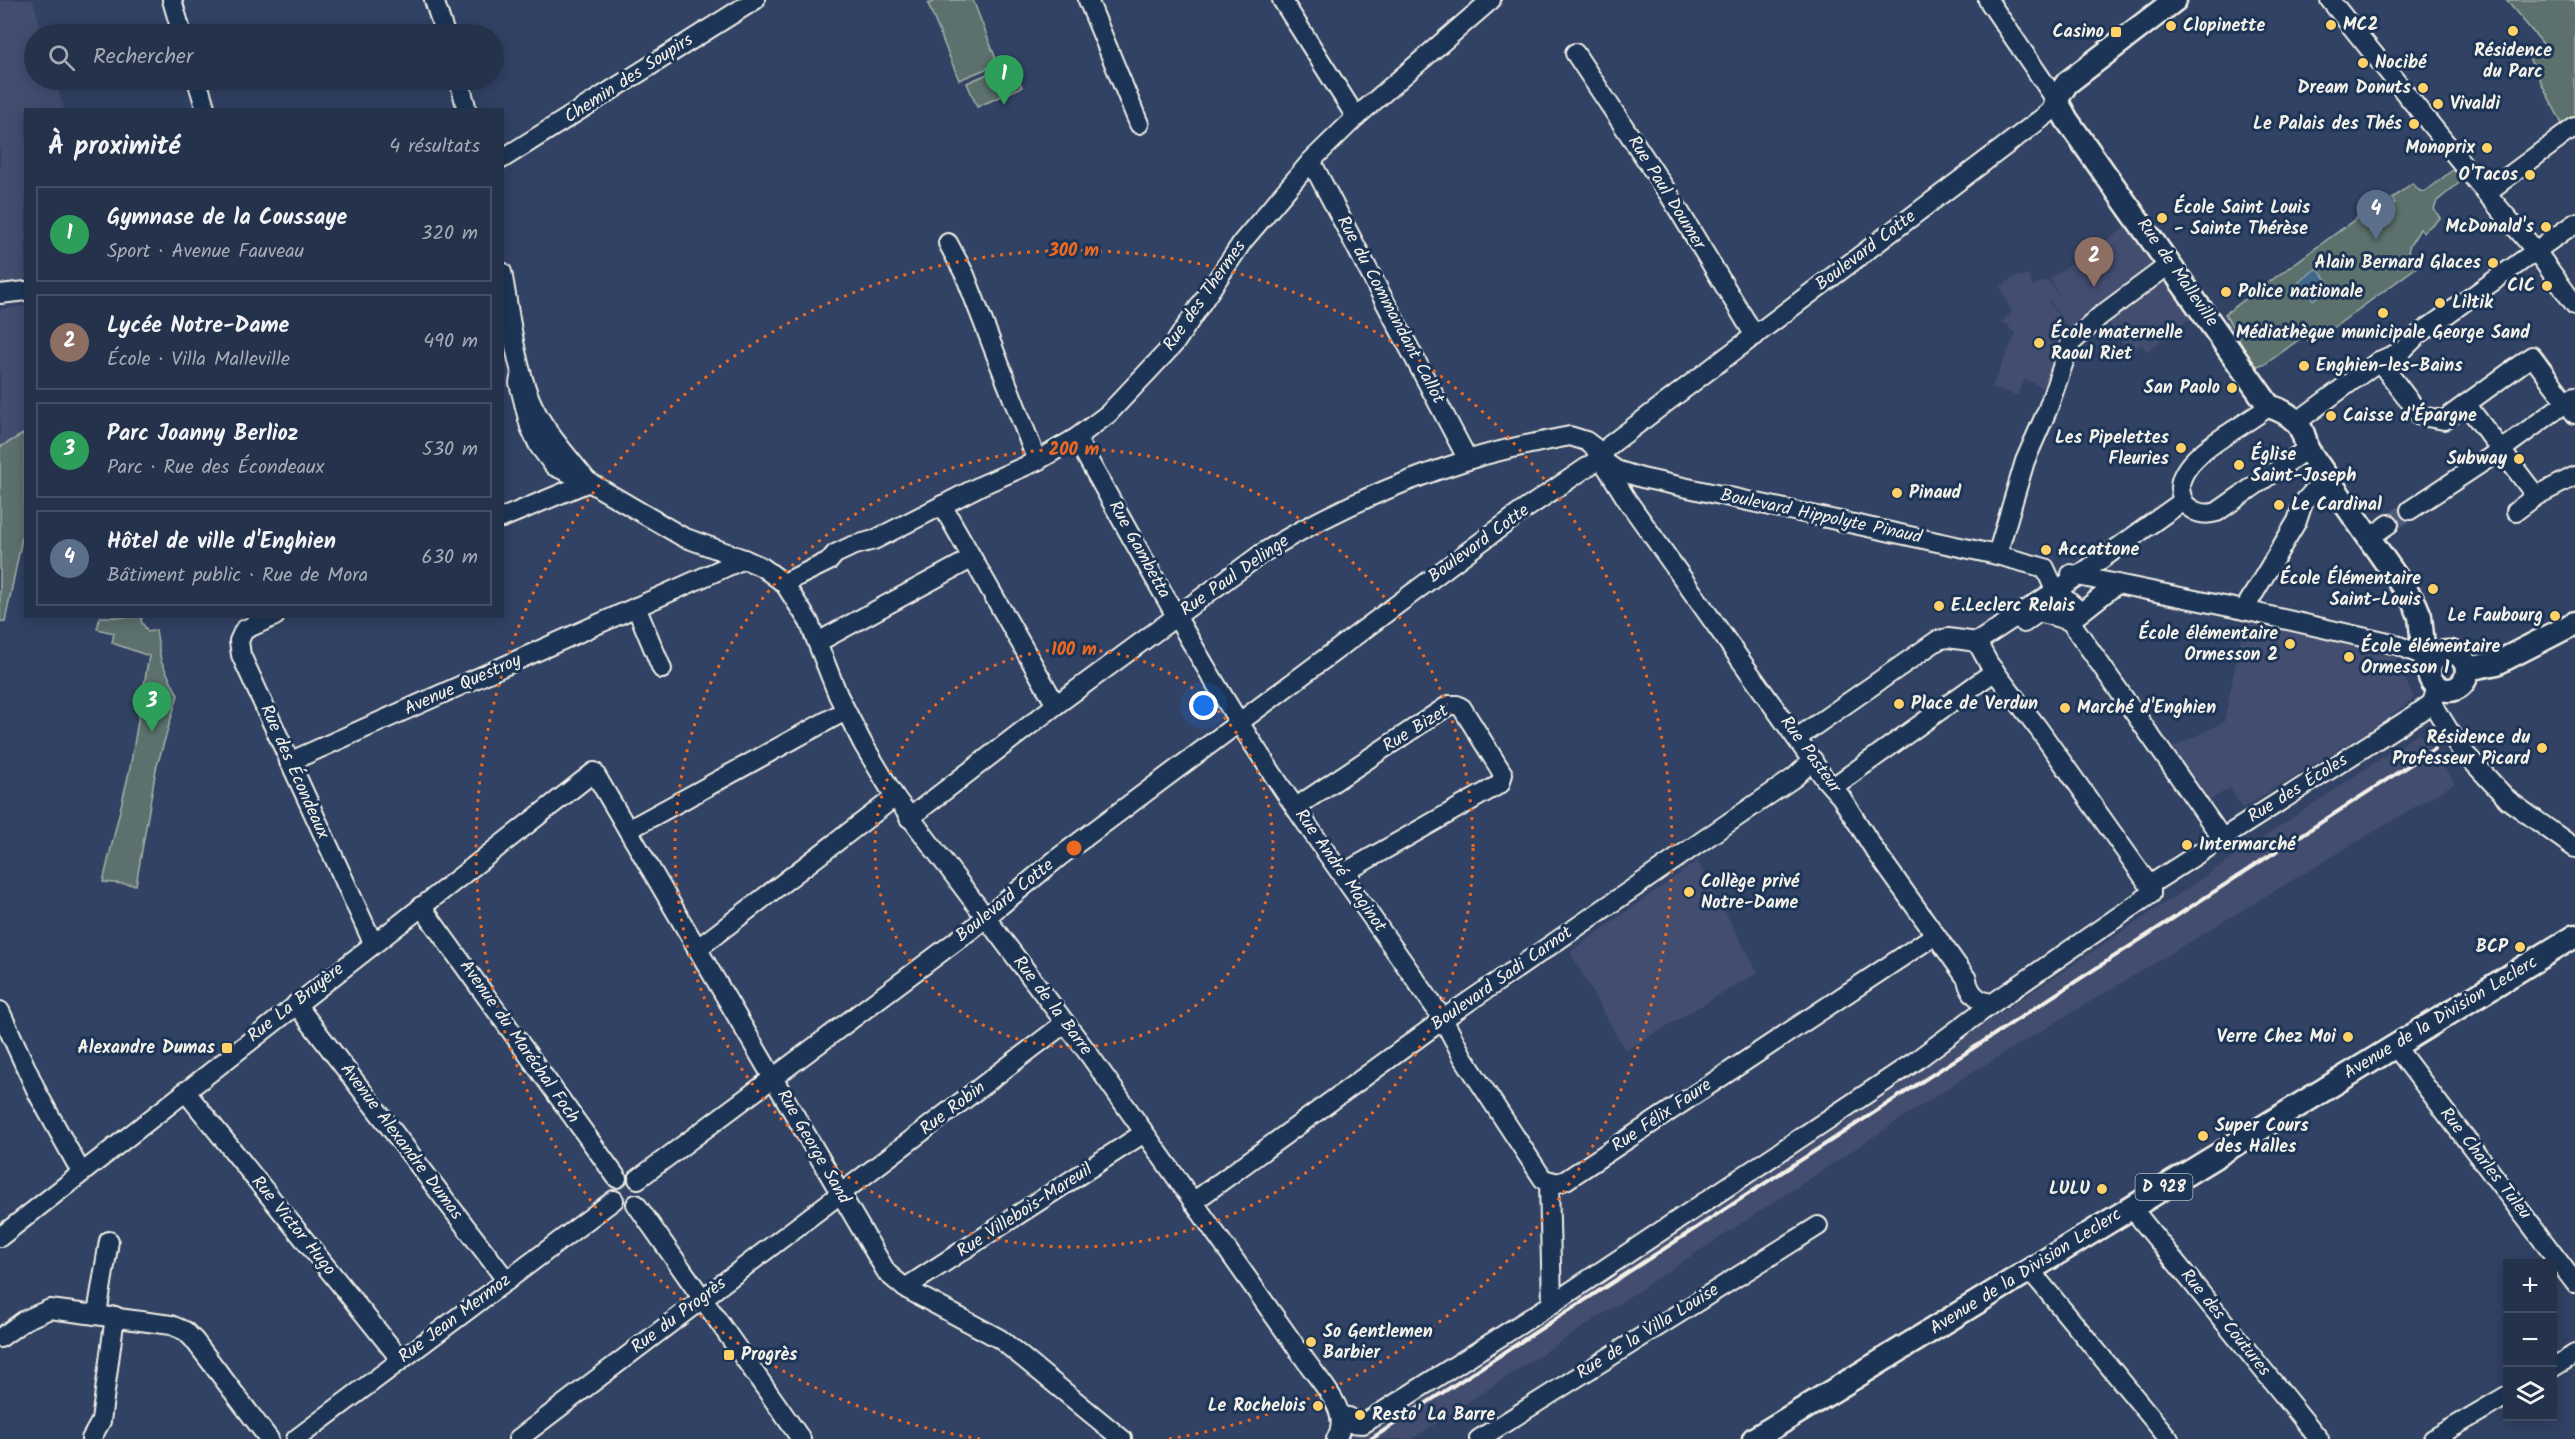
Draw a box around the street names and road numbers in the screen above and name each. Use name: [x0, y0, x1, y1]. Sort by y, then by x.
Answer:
street label: Chemin des Soupirs: [559, 26, 700, 132]
street label: Rue Paul Doumer: [1619, 130, 1713, 257]
street label: Boulevard Cotte: [1809, 203, 1923, 299]
street label: Rue du Commandant Callot: [1328, 211, 1452, 410]
street label: Rue de Malleville: [2129, 213, 2225, 333]
street label: Rue des Thermes: [1156, 234, 1254, 358]
street label: Boulevard Hippolyte Pinaud: [1717, 481, 1926, 553]
street label: Rue Gambetta: [1100, 496, 1178, 604]
street label: Boulevard Cotte: [1422, 497, 1536, 591]
street label: Rue Paul Delinge: [1174, 528, 1296, 624]
street label: Avenue Questroy: [400, 646, 527, 724]
street label: Rue Bizet: [1377, 697, 1456, 761]
street label: Rue des Écondeaux: [251, 700, 337, 844]
street label: Rue Pasteur: [1772, 710, 1849, 801]
street label: Rue des Écoles: [2242, 747, 2354, 831]
street label: Rue André Maginot: [1286, 803, 1394, 940]
street label: Boulevard Cotte: [949, 852, 1061, 950]
street label: Boulevard Sadi Carnot: [1425, 919, 1580, 1039]
street label: Avenue de la Division Leclerc: [2339, 948, 2543, 1088]
street label: Rue de la Barre: [1005, 950, 1099, 1062]
street label: Avenue du Maréchal Foch: [451, 954, 587, 1130]
street label: Rue La Bruyère: [241, 956, 351, 1050]
street label: Avenue Alexandre Dumas: [332, 1057, 470, 1227]
street label: Rue Félix Faure: [1606, 1072, 1718, 1160]
street label: Rue Robin: [914, 1074, 992, 1144]
street label: Rue George Sand: [768, 1084, 858, 1211]
street label: Rue Charles Tuleu: [2432, 1101, 2539, 1227]
street label: Rue Villebois-Mareuil: [951, 1156, 1099, 1266]
street label: Rue Victor Hugo: [243, 1169, 343, 1283]
road number: D 928: [2136, 1174, 2192, 1200]
street label: Avenue de la Division Leclerc: [1924, 1201, 2128, 1343]
street label: Rue des Coutures: [2172, 1263, 2278, 1383]
street label: Rue Jean Mermoz: [392, 1267, 518, 1371]
street label: Rue du Progrès: [625, 1270, 733, 1362]
street label: Rue de la Villa Louise: [1571, 1276, 1725, 1388]

